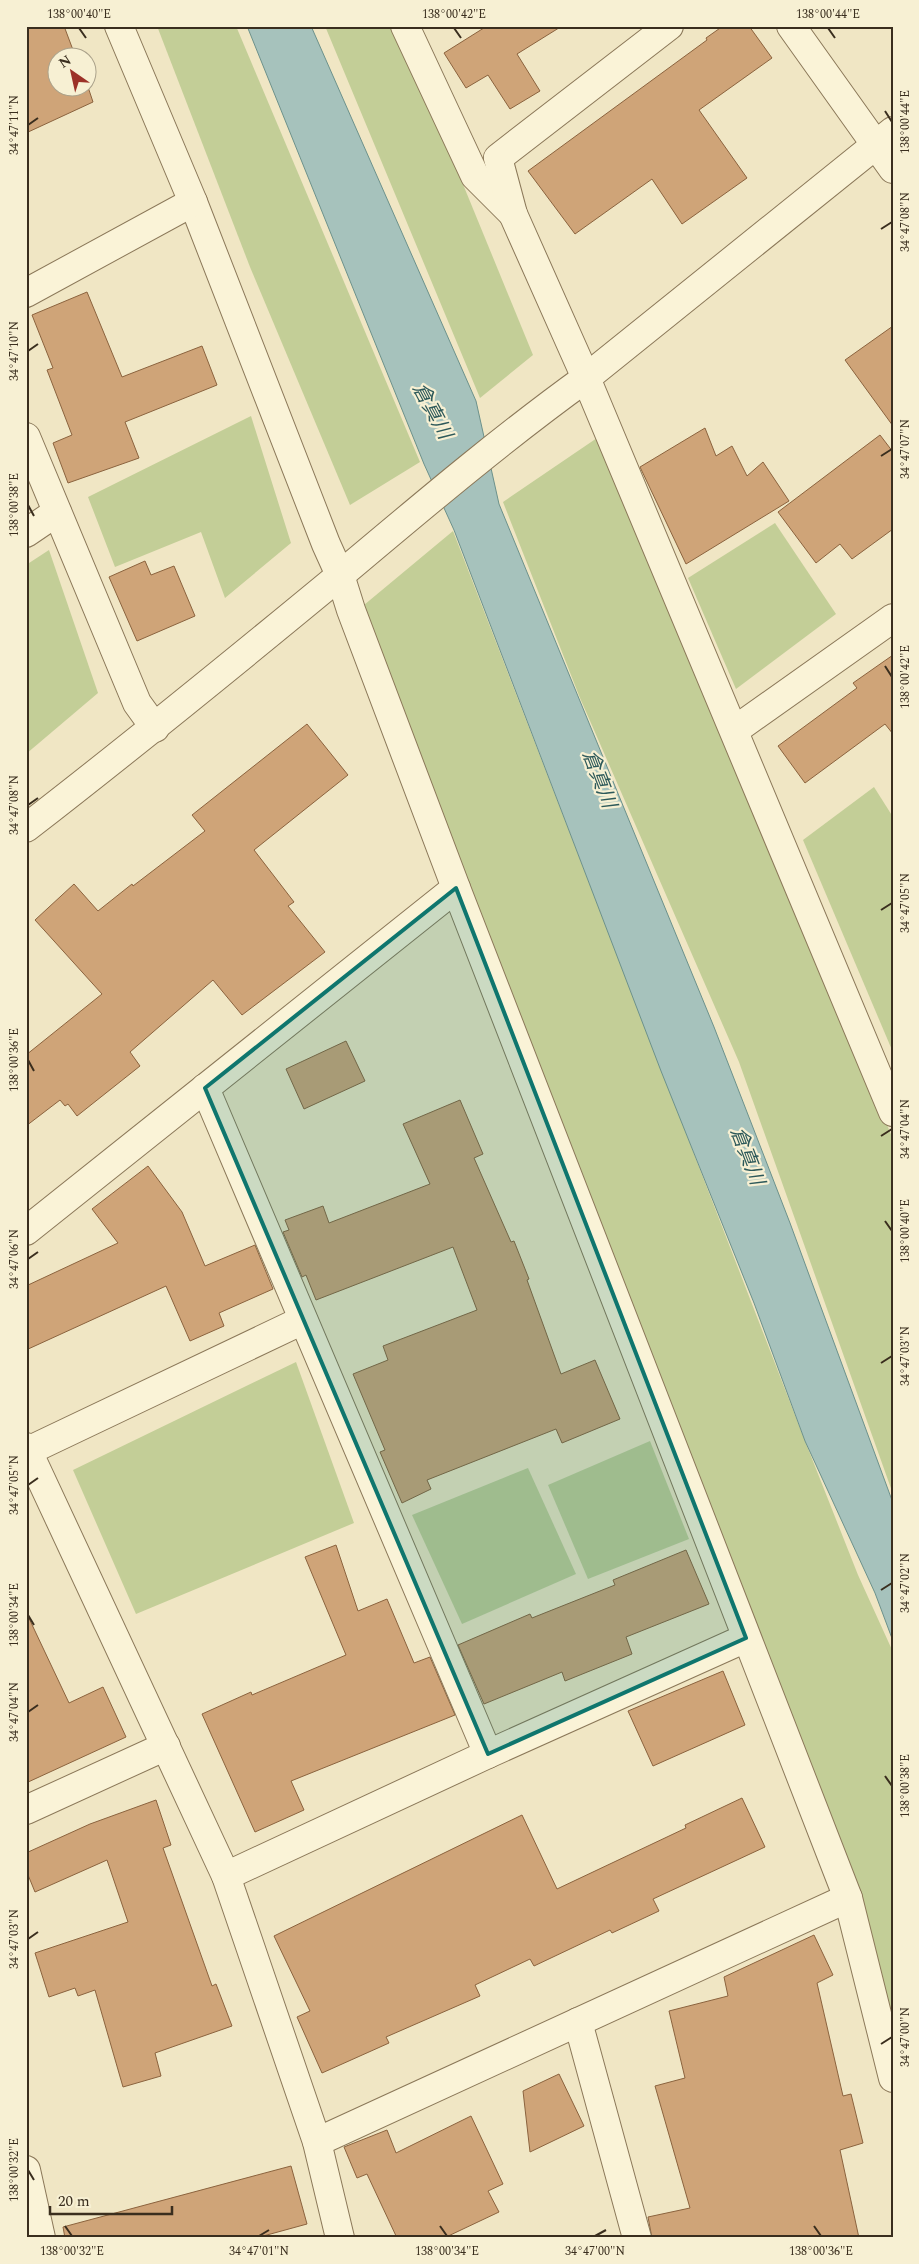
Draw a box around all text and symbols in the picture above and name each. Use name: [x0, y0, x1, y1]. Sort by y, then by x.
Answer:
text: 138°00'40"E: [47, 5, 111, 24]
text: 138°00'42"E: [422, 5, 486, 24]
text: 138°00'44"E: [796, 5, 860, 24]
north arrow: [48, 48, 98, 98]
text: N: [54, 50, 76, 74]
text: 138°00'44"E: [896, 90, 915, 154]
text: 34°47'11"N: [5, 95, 24, 155]
text: 34°47'08"N: [896, 192, 915, 252]
text: 34°47'10"N: [5, 321, 24, 381]
water label: 倉真川: [405, 377, 460, 446]
text: 34°47'07"N: [896, 419, 915, 479]
text: 138°00'38"E: [5, 473, 24, 537]
text: 138°00'42"E: [896, 645, 915, 709]
water label: 倉真川: [574, 746, 624, 814]
text: 34°47'08"N: [5, 775, 24, 835]
text: 34°47'05"N: [896, 873, 915, 933]
text: 138°00'36"E: [5, 1028, 24, 1092]
text: 34°47'04"N: [896, 1099, 915, 1159]
water label: 倉真川: [722, 1123, 772, 1191]
text: 138°00'40"E: [896, 1199, 915, 1263]
text: 34°47'06"N: [5, 1229, 24, 1289]
text: 34°47'03"N: [896, 1326, 915, 1386]
text: 34°47'05"N: [5, 1455, 24, 1515]
text: 34°47'02"N: [896, 1553, 915, 1613]
text: 138°00'34"E: [5, 1583, 24, 1647]
text: 34°47'04"N: [5, 1682, 24, 1742]
text: 138°00'38"E: [896, 1754, 915, 1818]
text: 34°47'03"N: [5, 1909, 24, 1969]
text: 34°47'00"N: [896, 2007, 915, 2067]
text: 138°00'32"E: [5, 2138, 24, 2202]
scale bar: [50, 2184, 172, 2216]
text: 20 m: [58, 2190, 90, 2213]
text: 138°00'32"E: [40, 2242, 104, 2261]
text: 34°47'01"N: [229, 2242, 289, 2261]
text: 138°00'34"E: [415, 2242, 479, 2261]
text: 34°47'00"N: [565, 2242, 625, 2261]
text: 138°00'36"E: [789, 2242, 853, 2261]

